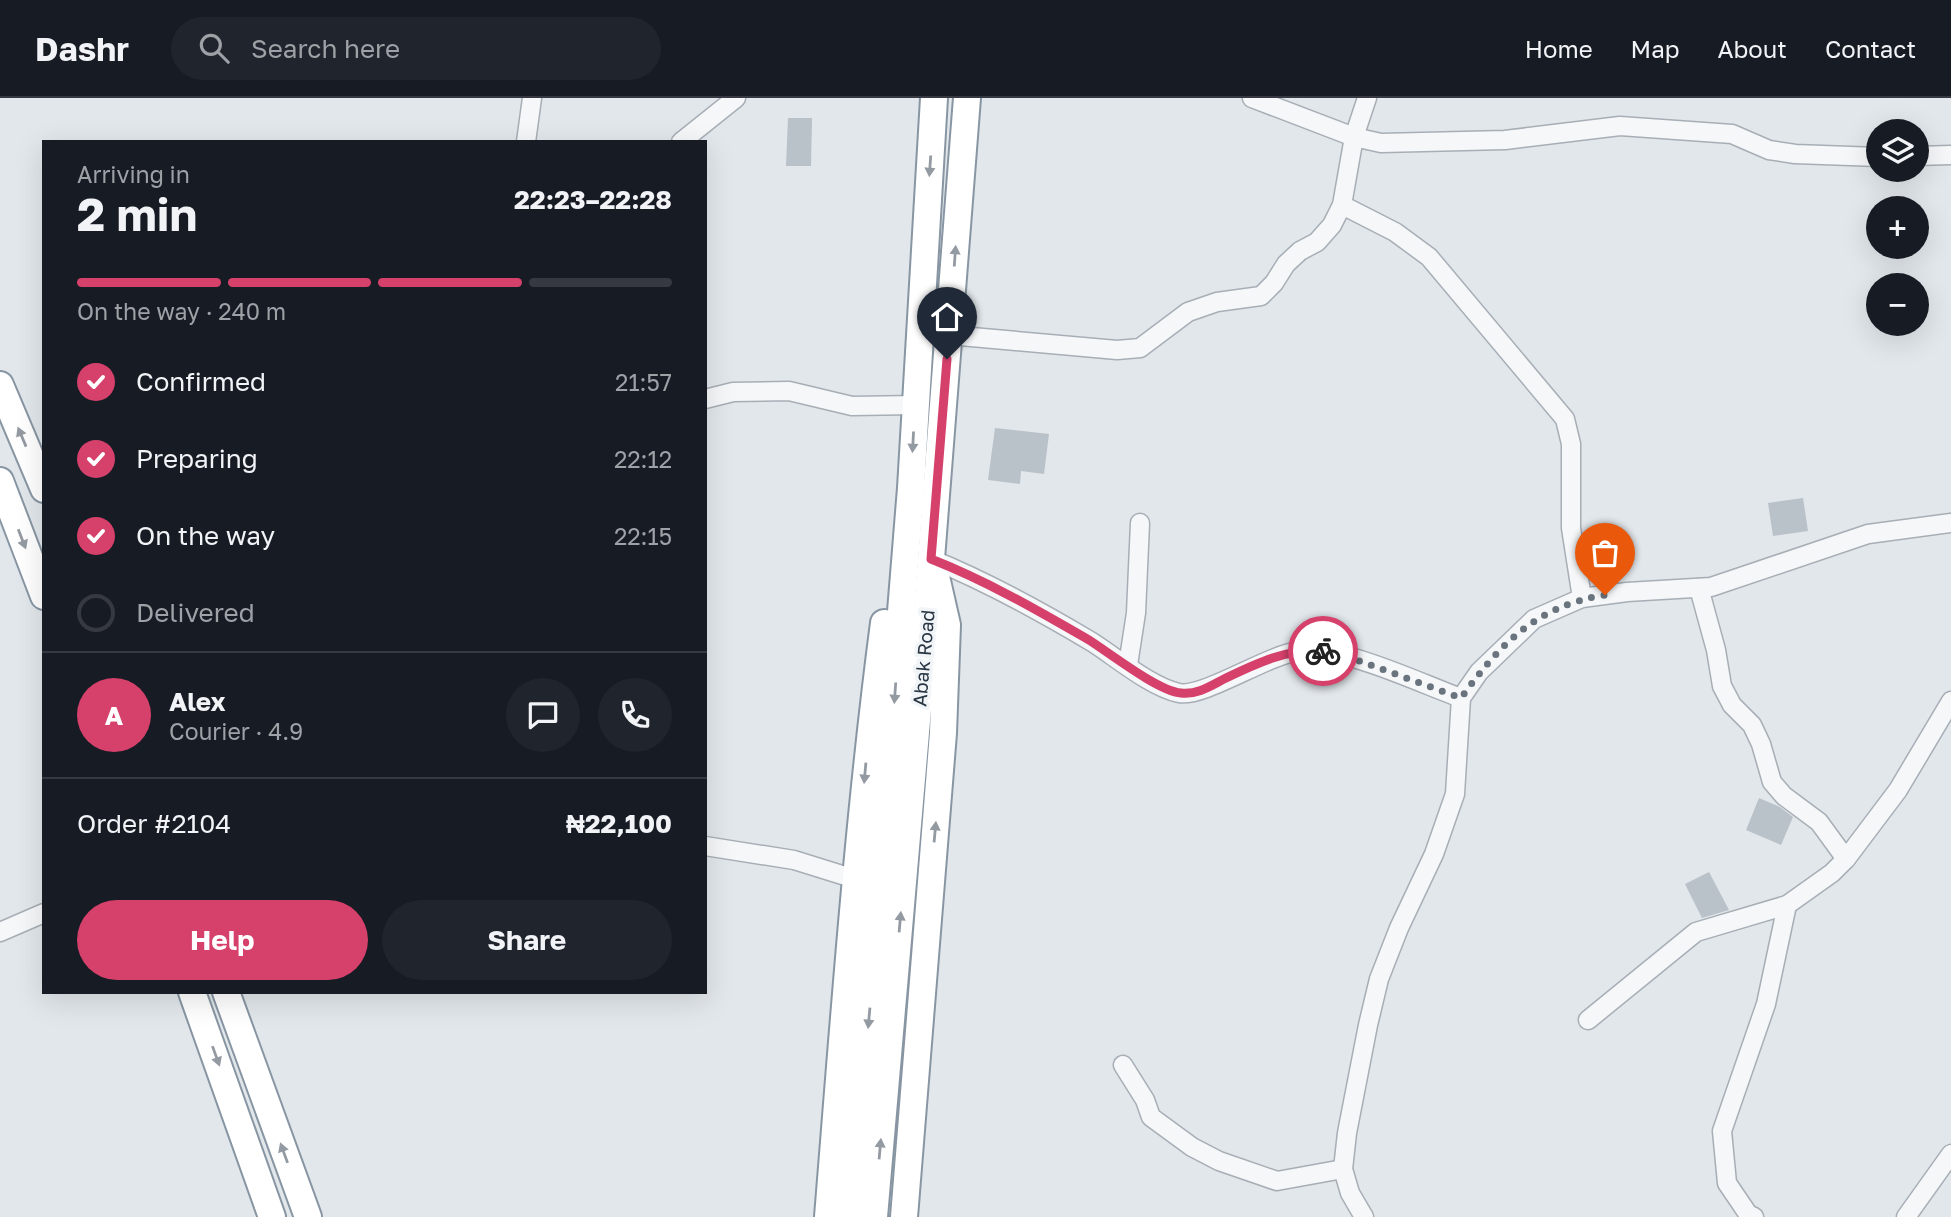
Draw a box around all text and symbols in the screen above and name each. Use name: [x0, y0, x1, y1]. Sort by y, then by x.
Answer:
search box: [171, 17, 661, 80]
text: Dashr: [35, 29, 129, 68]
icon: search: [195, 29, 233, 67]
text: Search here: [251, 33, 400, 64]
text: Home: [1525, 34, 1593, 63]
text: Map: [1631, 34, 1680, 63]
text: About: [1718, 34, 1787, 63]
text: Contact: [1825, 34, 1916, 63]
map controls: [1866, 119, 1929, 336]
button: layers: [1866, 119, 1929, 182]
one-way arrow: [925, 155, 936, 177]
text: Arriving in: [77, 160, 190, 188]
text: 22:23–22:28: [514, 184, 672, 215]
text: 2 min: [77, 186, 197, 241]
button: +: [1866, 196, 1929, 259]
one-way arrow: [950, 245, 961, 267]
button: −: [1866, 273, 1929, 336]
pin: [917, 287, 977, 359]
text: On the way · 240 m: [77, 297, 286, 325]
icon: home: [928, 298, 966, 336]
icon: check: [77, 363, 115, 401]
text: Confirmed: [136, 366, 266, 397]
text: 21:57: [615, 368, 672, 396]
one-way arrow: [16, 427, 28, 447]
one-way arrow: [908, 431, 919, 453]
icon: check: [77, 440, 115, 478]
text: Preparing: [136, 443, 258, 474]
text: 22:12: [614, 445, 672, 473]
icon: check: [77, 517, 115, 555]
text: On the way: [136, 520, 275, 551]
text: 22:15: [614, 522, 672, 550]
pin: [1575, 523, 1635, 595]
one-way arrow: [17, 528, 28, 549]
icon: bag: [1586, 534, 1624, 572]
text: Delivered: [136, 597, 255, 628]
street label: Abak Road: [907, 609, 939, 707]
courier: [1288, 616, 1358, 686]
icon: bike: [1304, 632, 1342, 670]
button: chat: [506, 678, 580, 752]
button: phone: [598, 678, 672, 752]
one-way arrow: [889, 683, 900, 705]
text: Alex: [169, 686, 226, 717]
text: A: [105, 700, 123, 731]
text: Courier · 4.9: [169, 717, 303, 745]
one-way arrow: [860, 762, 871, 784]
text: Order #2104: [77, 808, 231, 839]
text: ₦22,100: [566, 808, 672, 839]
one-way arrow: [930, 820, 941, 842]
button: Help: [77, 900, 368, 980]
button: Share: [382, 900, 672, 980]
one-way arrow: [895, 911, 906, 933]
one-way arrow: [863, 1007, 874, 1029]
one-way arrow: [211, 1046, 222, 1067]
one-way arrow: [875, 1138, 886, 1160]
one-way arrow: [279, 1142, 290, 1163]

